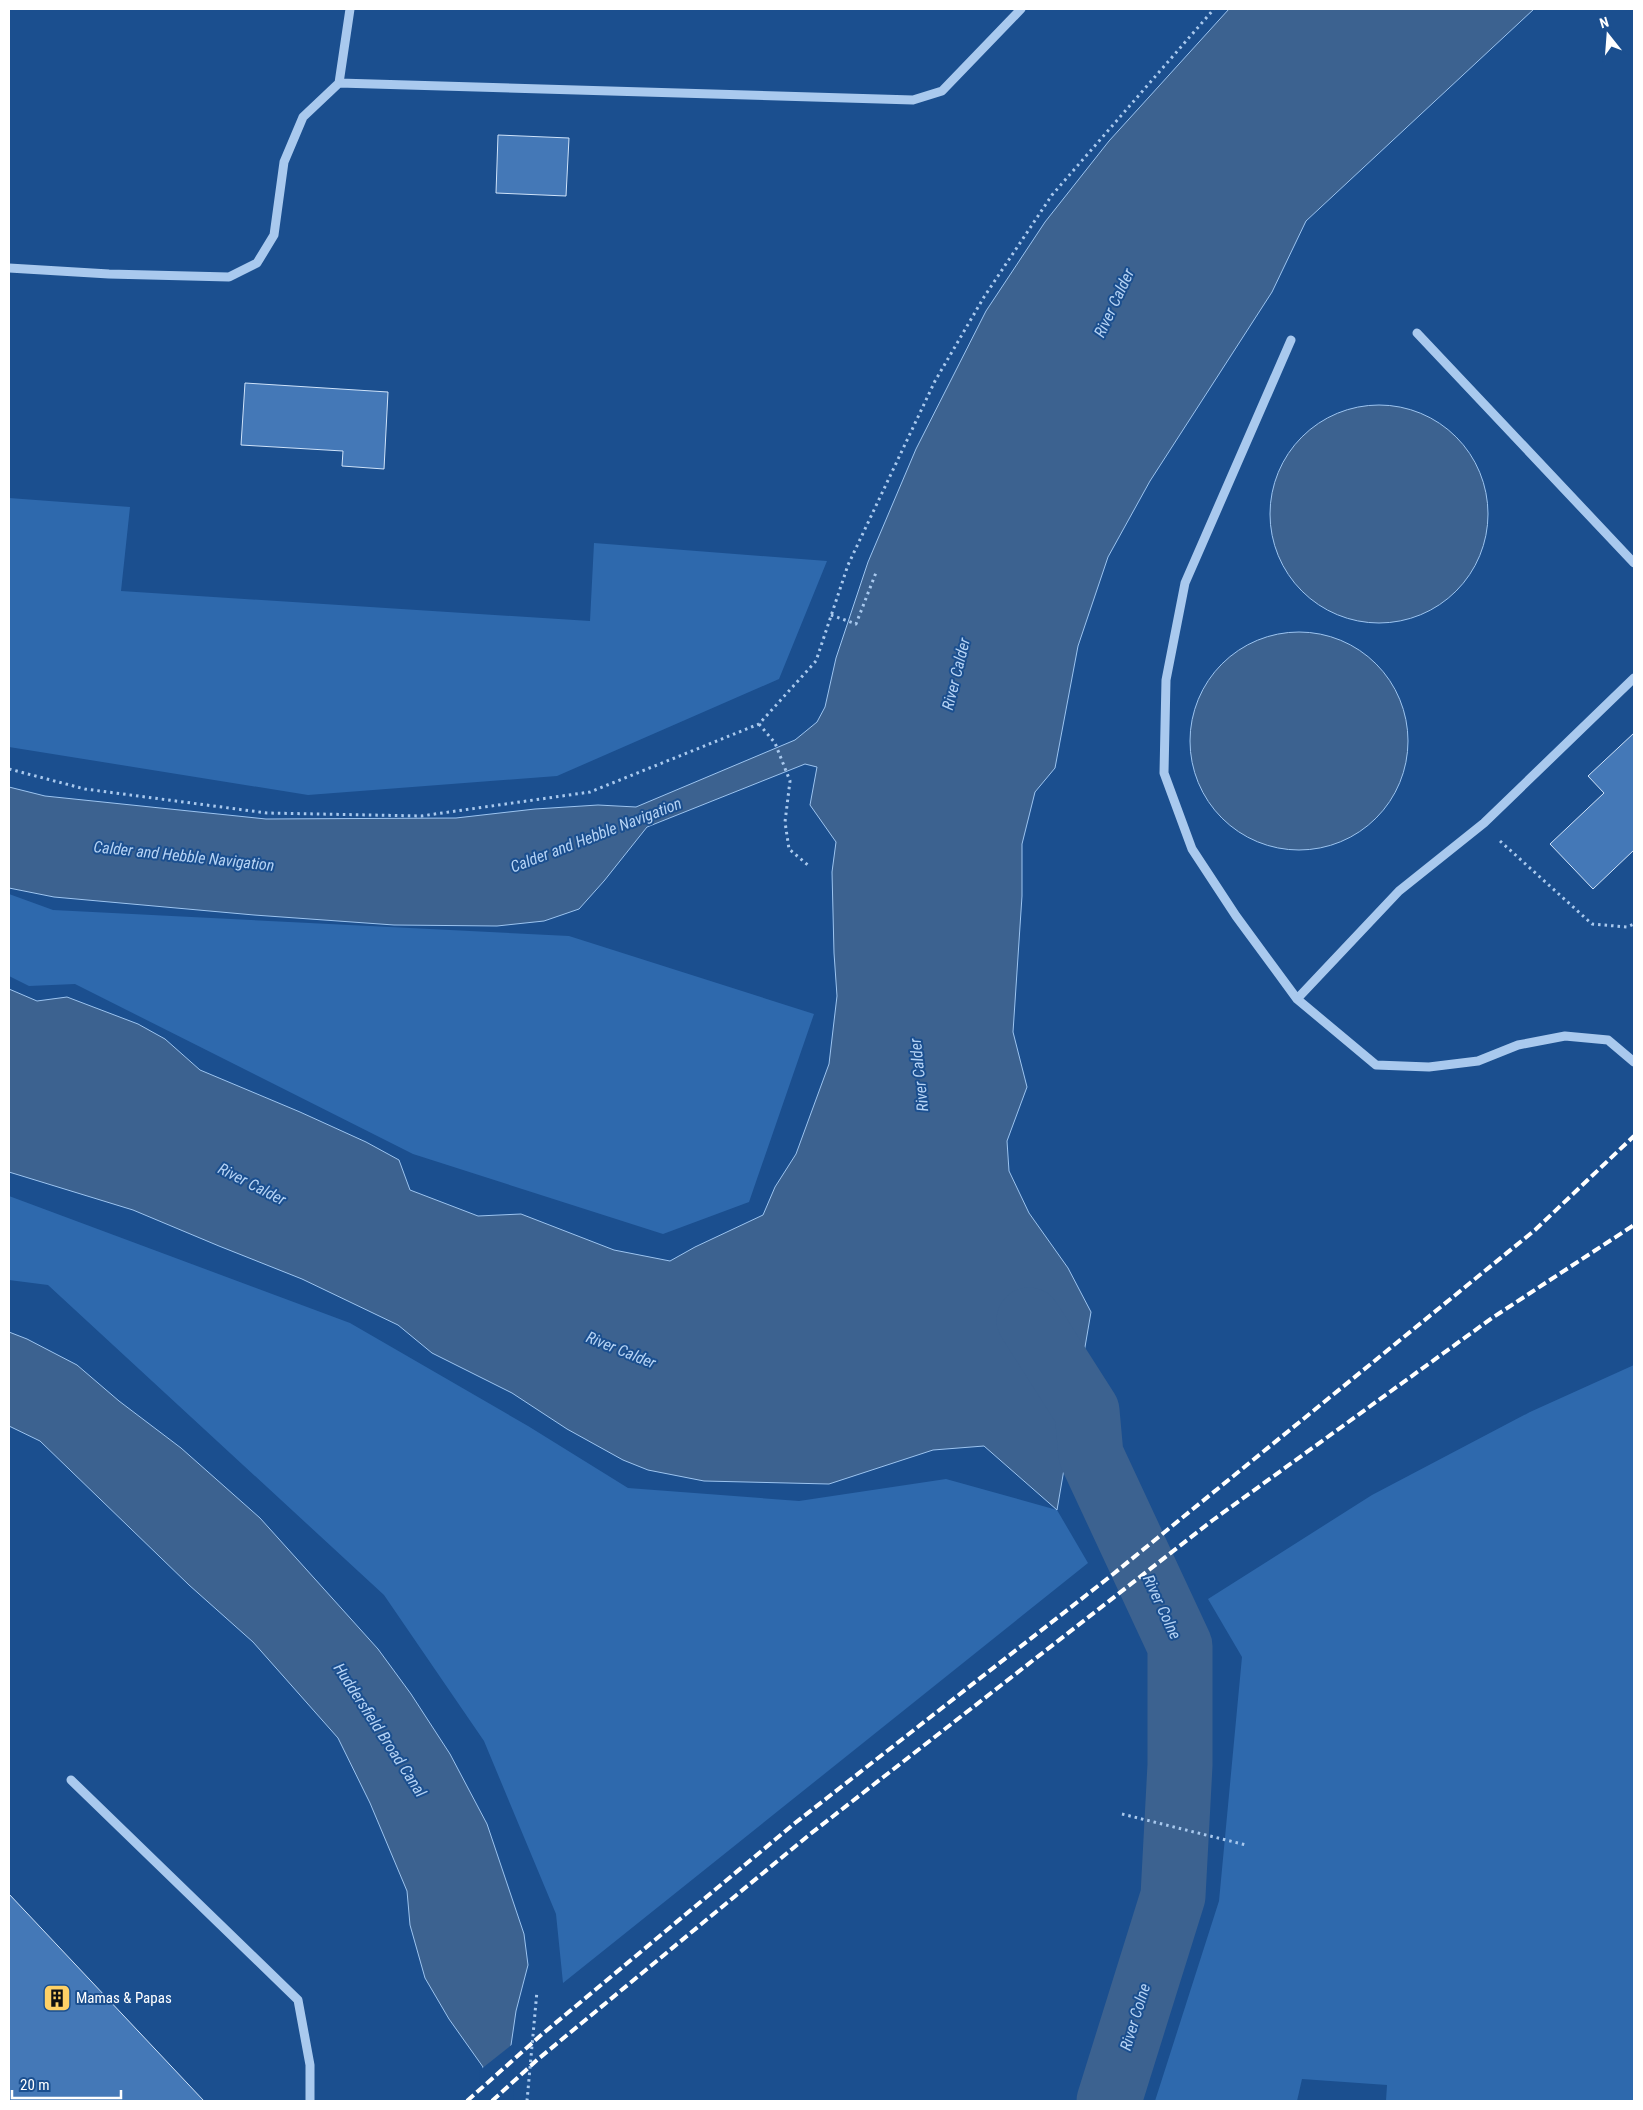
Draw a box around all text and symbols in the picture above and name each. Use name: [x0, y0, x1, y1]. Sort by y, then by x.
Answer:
north arrow: [1583, 10, 1633, 60]
text: N: [1598, 14, 1611, 31]
water label: River Calder: [1090, 265, 1139, 340]
water label: River Calder: [938, 635, 974, 712]
water label: Calder and Hebble Navigation: [508, 794, 684, 876]
water label: Calder and Hebble Navigation: [93, 837, 275, 875]
water label: River Calder: [906, 1036, 932, 1113]
water label: River Calder: [215, 1159, 290, 1210]
water label: River Calder: [583, 1327, 660, 1373]
water label: River Colne: [1139, 1572, 1185, 1642]
water label: Huddersfield Broad Canal: [330, 1660, 431, 1801]
water label: River Colne: [1116, 1981, 1154, 2053]
building icon: Mamas & Papas: [42, 1983, 72, 2013]
place label: Mamas & Papas: [76, 1989, 172, 2007]
scale bar: [12, 2068, 121, 2100]
text: 20 m: [20, 2076, 50, 2094]

